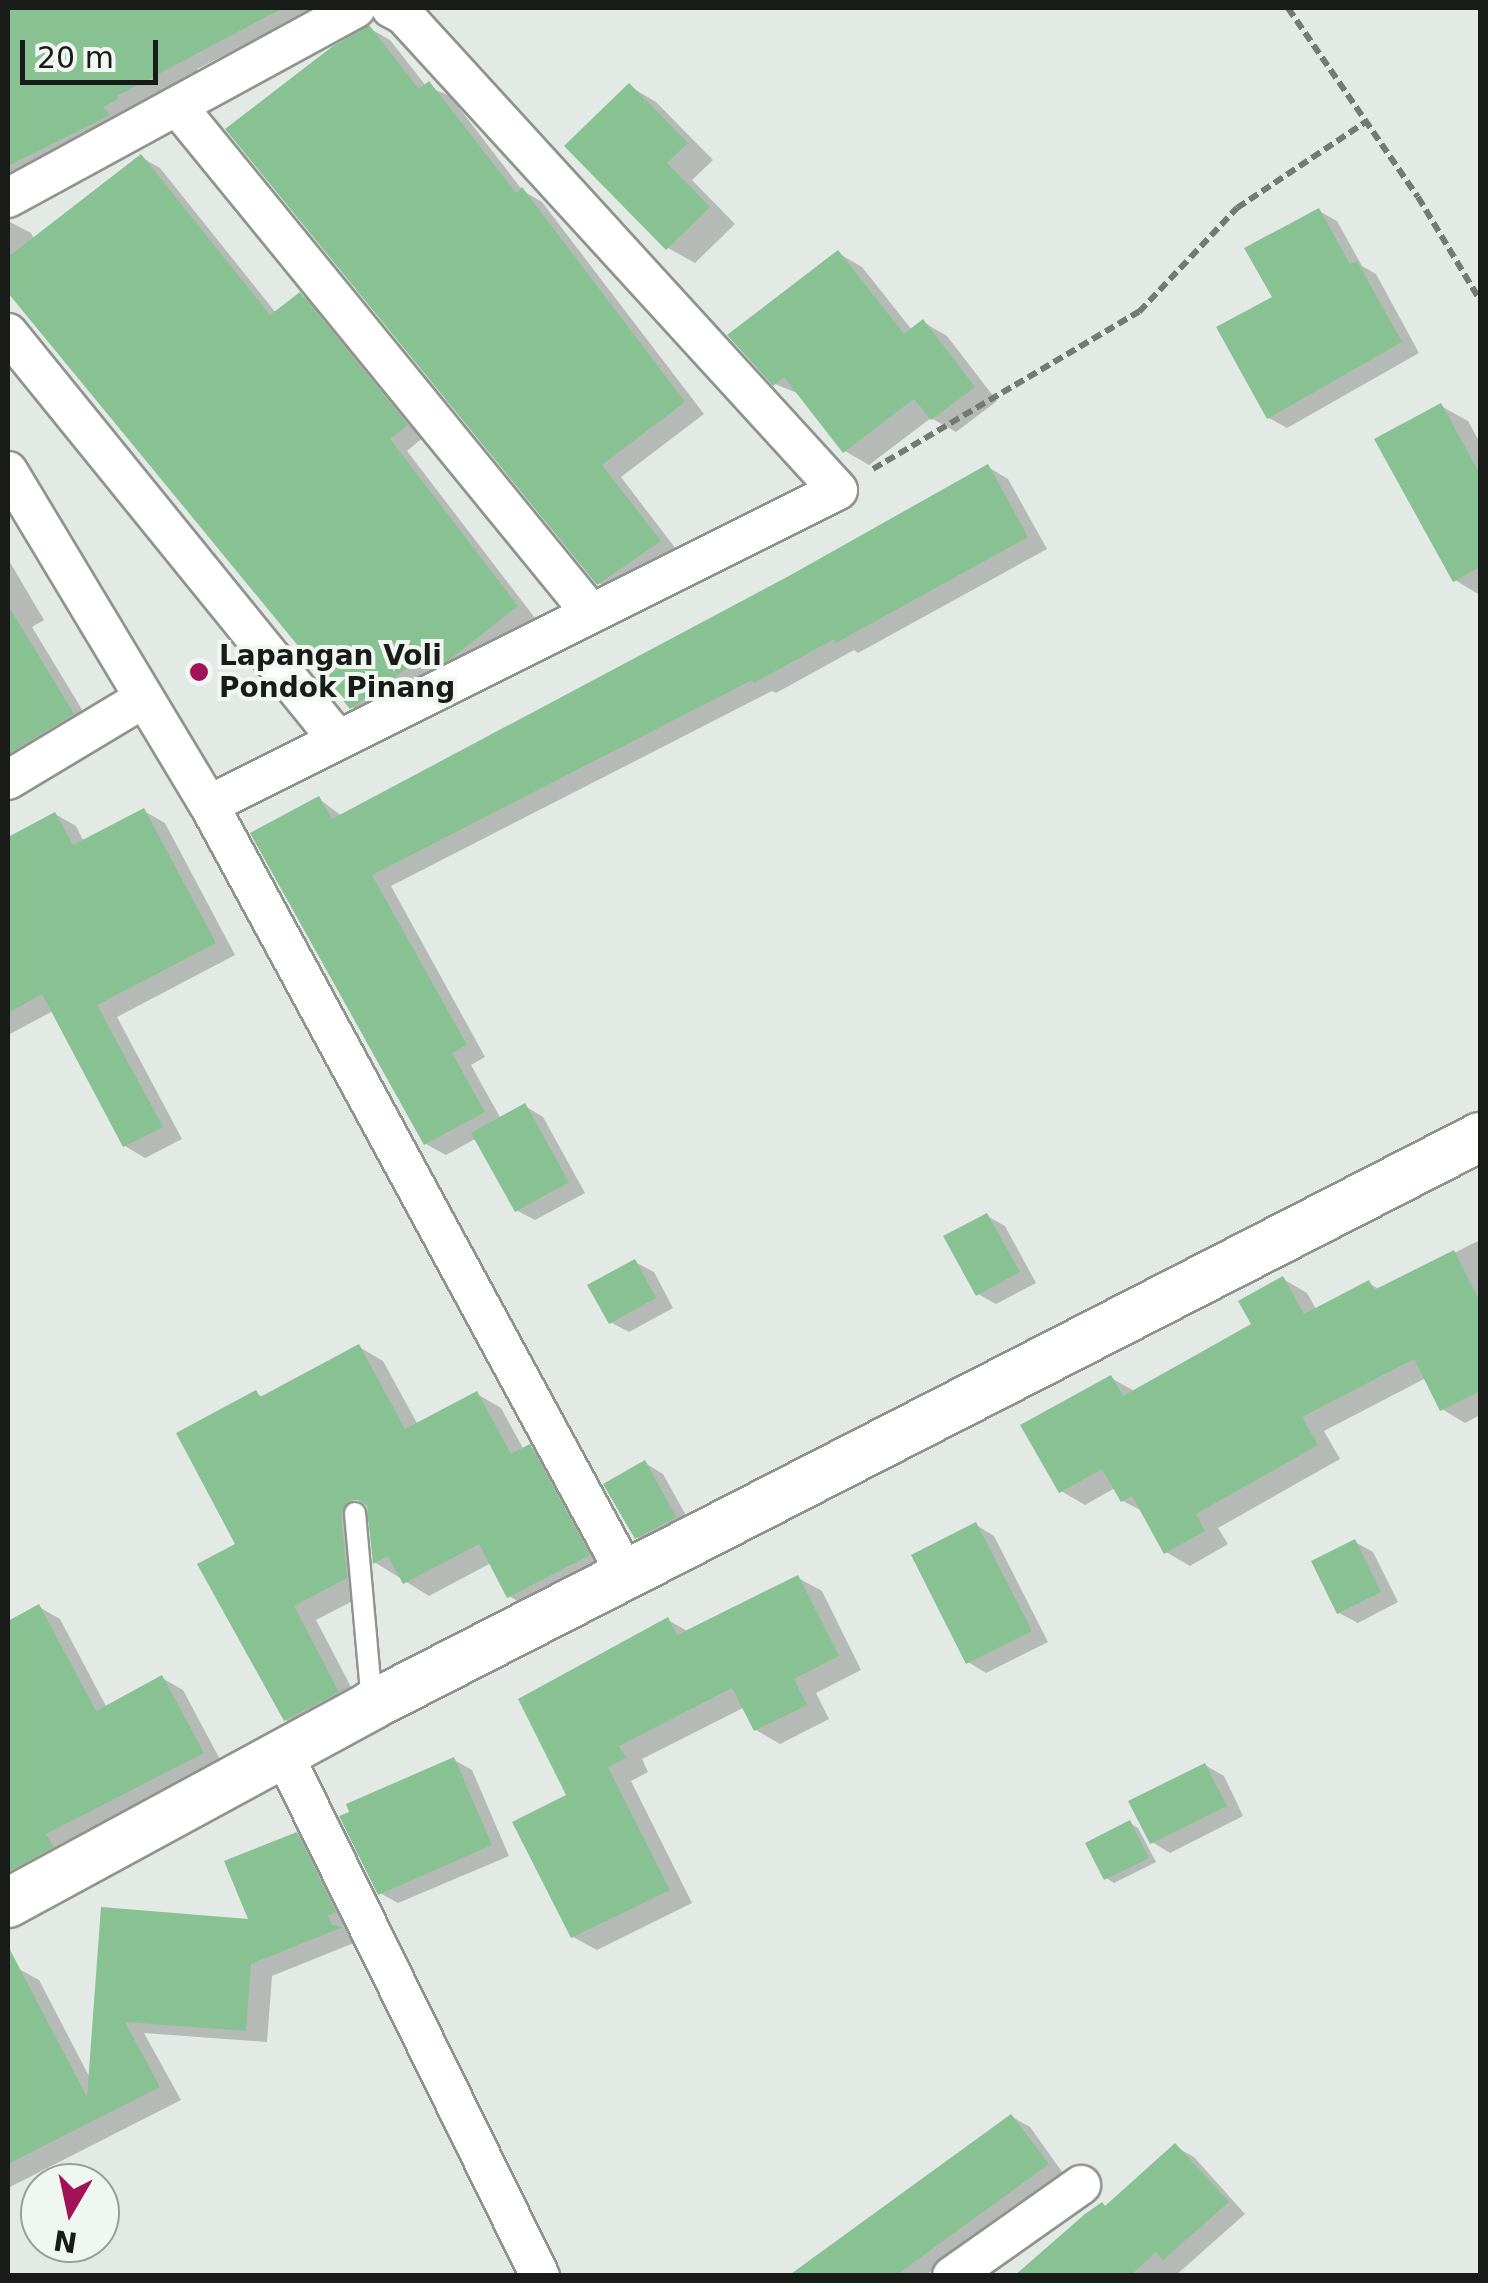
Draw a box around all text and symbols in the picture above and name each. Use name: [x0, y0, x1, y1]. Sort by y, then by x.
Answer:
scale bar: [25, 20, 162, 82]
text: 20 m: [37, 40, 114, 75]
place label: Lapangan Voli Pondok Pinang: [219, 639, 455, 705]
marker: Lapangan Voli Pondok Pinang: [188, 661, 210, 683]
north arrow: [20, 2163, 120, 2263]
text: N: [51, 2223, 80, 2259]

